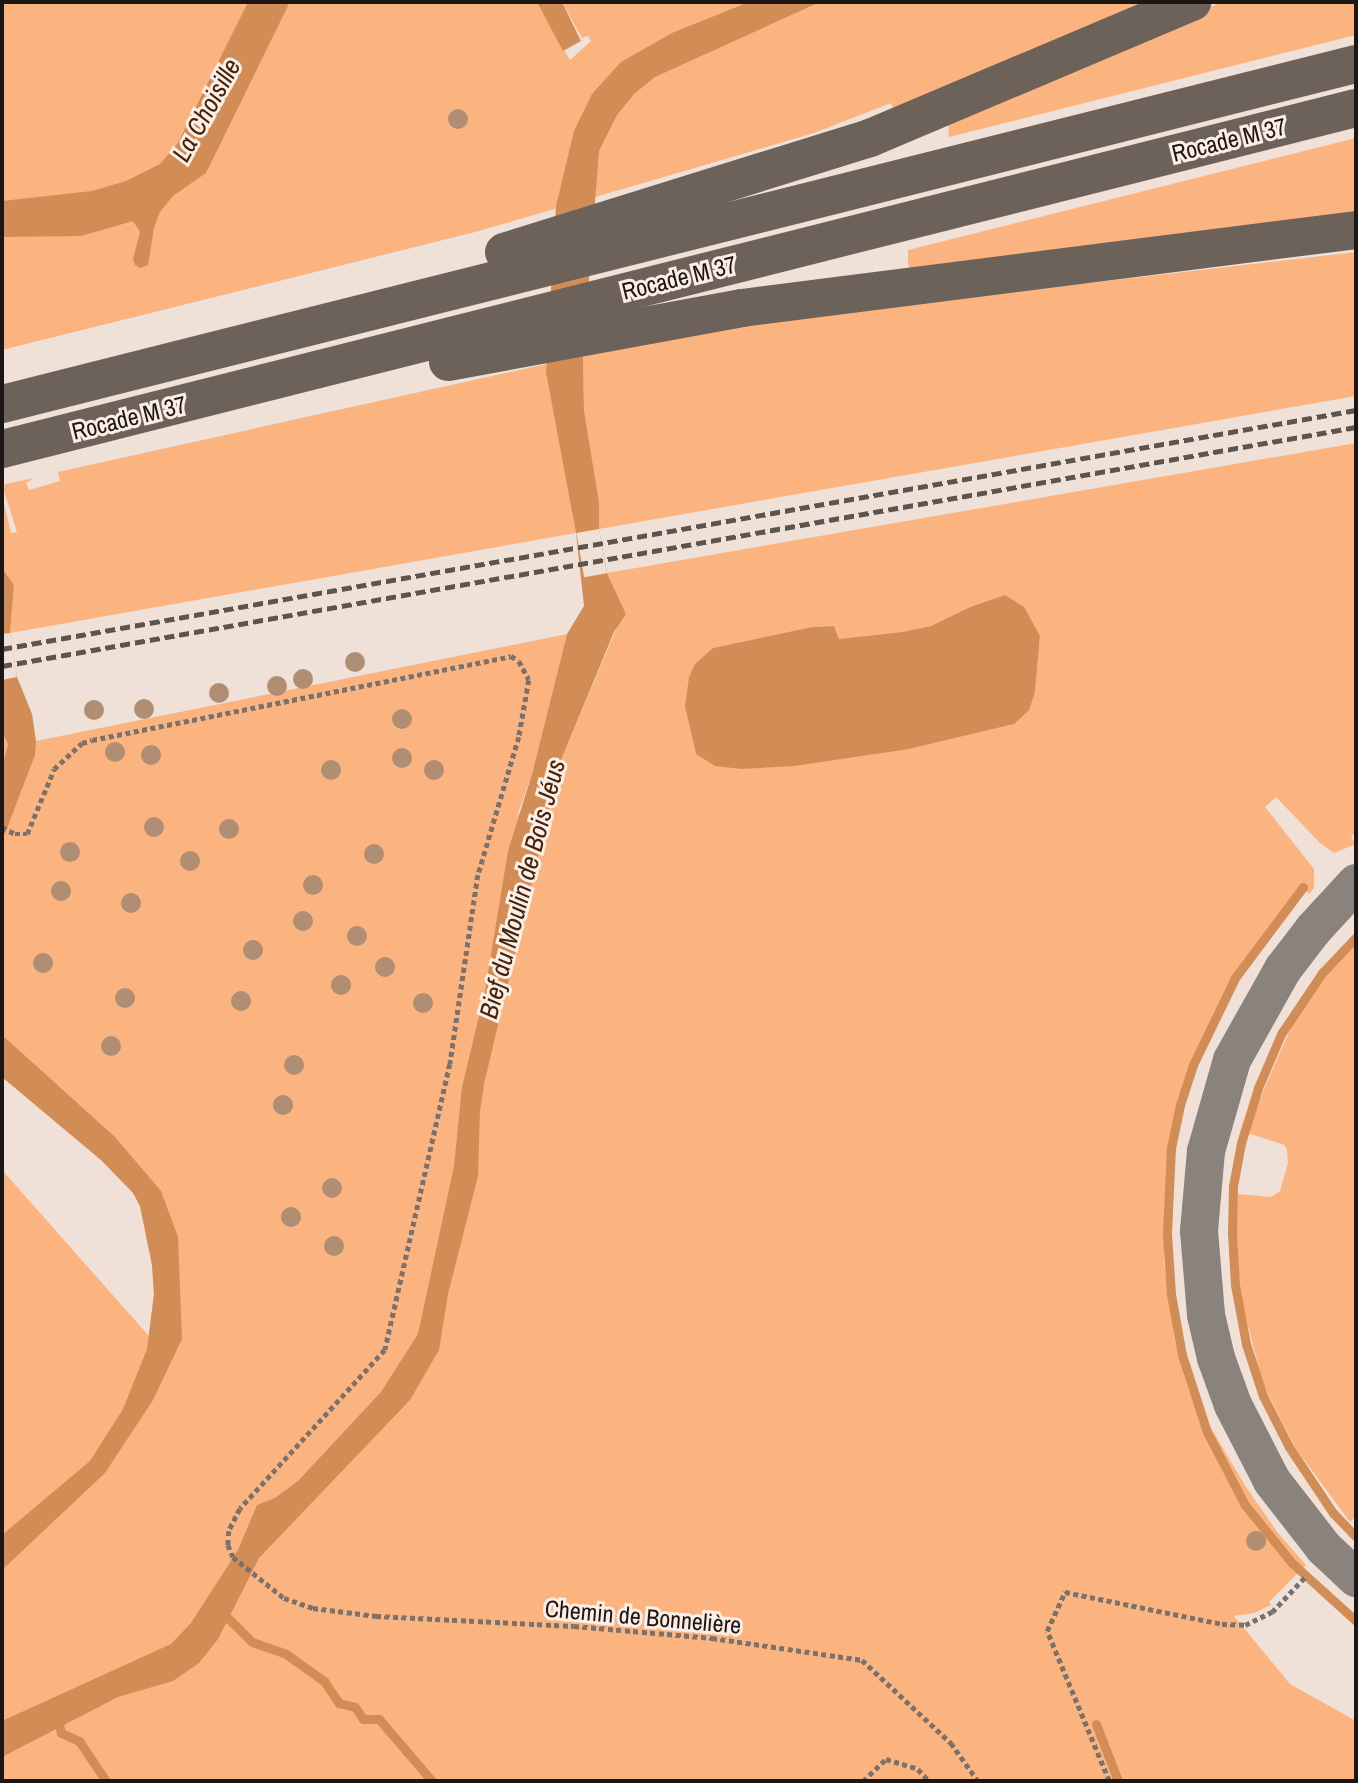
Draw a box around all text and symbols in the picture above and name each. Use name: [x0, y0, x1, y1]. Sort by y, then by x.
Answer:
water label: La Choisille: [165, 53, 247, 167]
street label: Rocade M 37: [1169, 112, 1289, 168]
street label: Rocade M 37: [619, 250, 739, 306]
street label: Rocade M 37: [69, 390, 189, 446]
water label: Bief du Moulin de Bois Jéus: [472, 756, 572, 1022]
street label: Chemin de Bonnelière: [544, 1594, 742, 1640]

